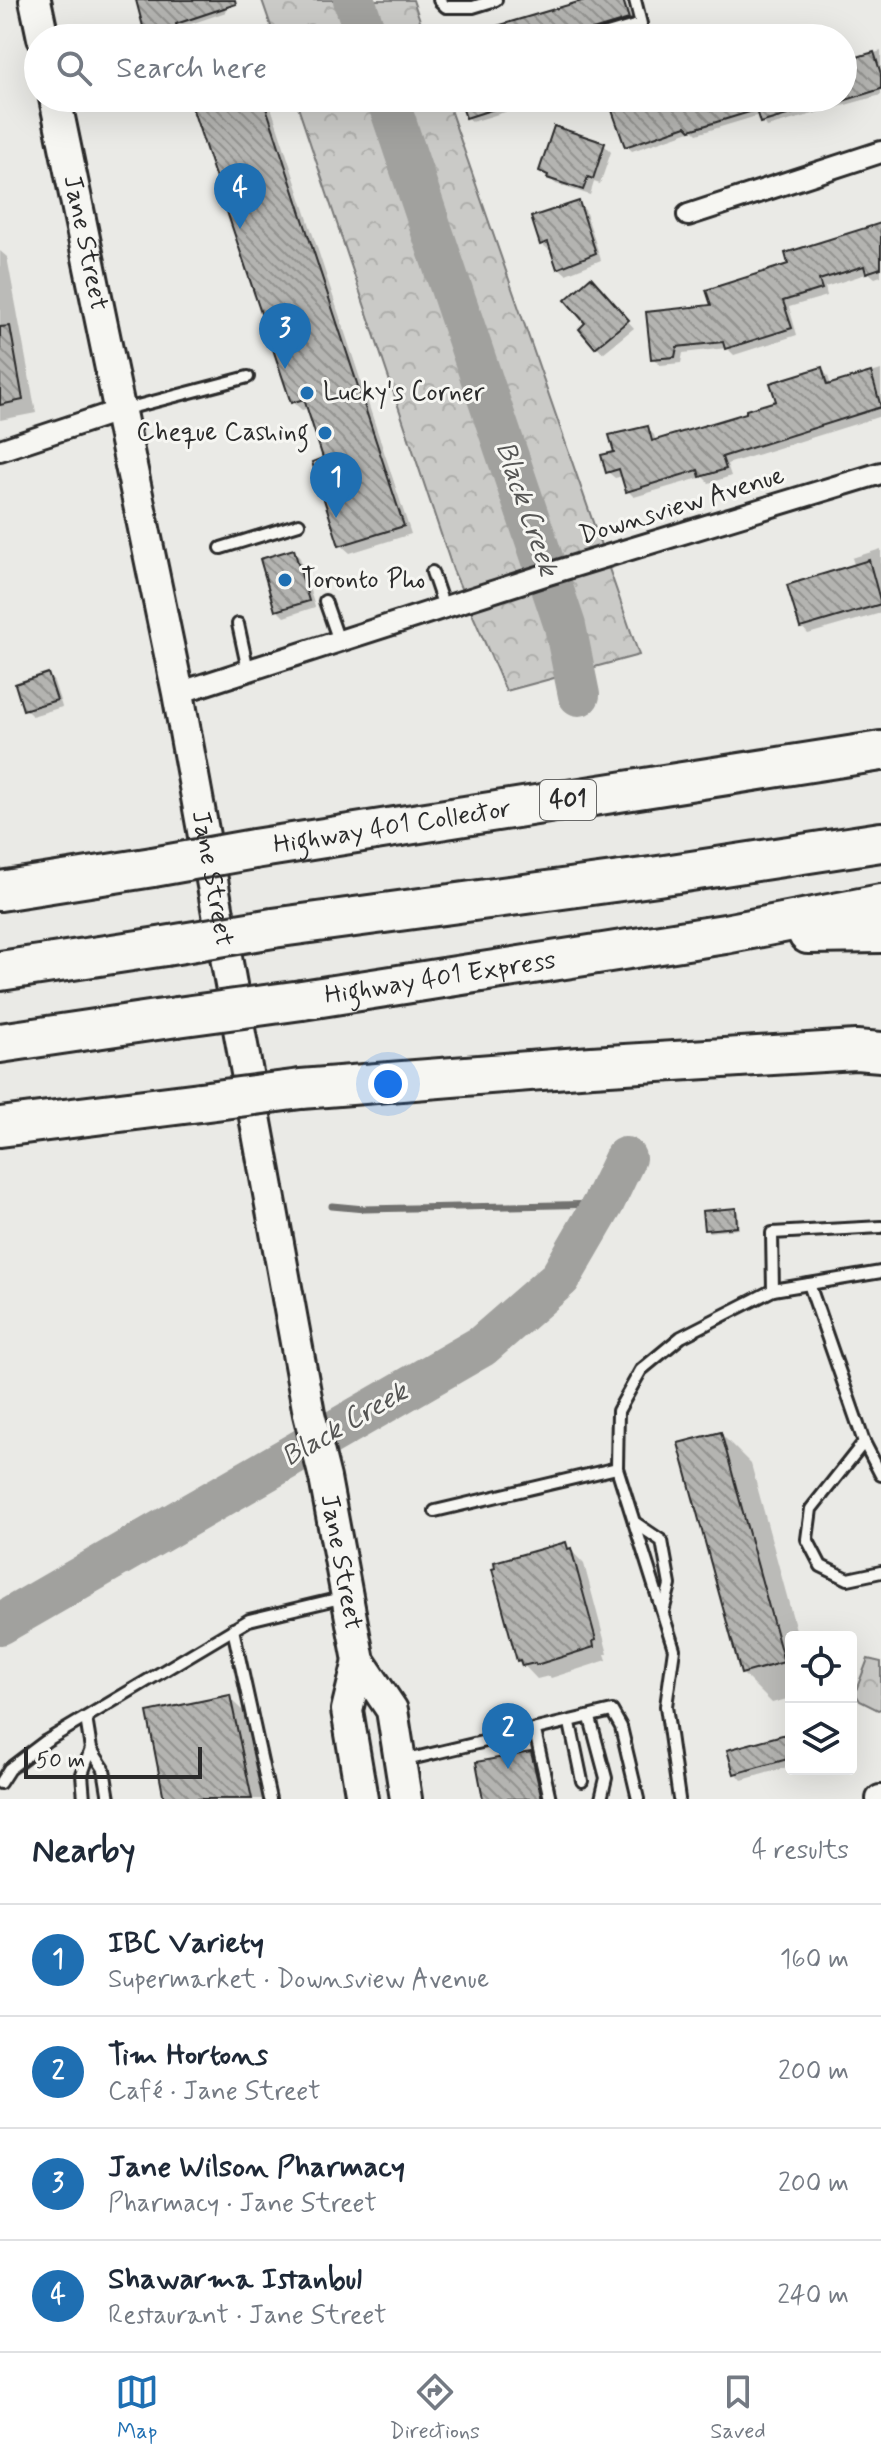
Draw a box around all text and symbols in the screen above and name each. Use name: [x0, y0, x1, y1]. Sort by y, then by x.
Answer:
search box: [24, 24, 857, 112]
icon: search: [52, 46, 96, 90]
text: Search here: [116, 49, 267, 88]
pin: 4: [214, 163, 266, 229]
street label: Jane Street: [54, 172, 116, 314]
pin: 3: [259, 303, 311, 369]
place label: Lucky's Corner: [323, 376, 485, 410]
marker: Lucky's Corner: [298, 384, 316, 402]
place label: Cheque Cashing: [136, 416, 309, 453]
marker: Cheque Cashing: [316, 424, 334, 442]
water label: Black Creek: [486, 437, 567, 583]
pin: 1: [310, 452, 362, 518]
street label: Downsview Avenue: [575, 459, 789, 553]
place label: Toronto Pho: [301, 563, 426, 597]
marker: Toronto Pho: [276, 571, 294, 589]
road number: 401: [540, 780, 596, 820]
street label: Highway 401 Collector: [271, 792, 514, 863]
street label: Jane Street: [183, 808, 241, 949]
street label: Highway 401 Express: [322, 944, 558, 1013]
your location: [368, 1064, 408, 1104]
water label: Black Creek: [275, 1373, 416, 1476]
street label: Jane Street: [311, 1491, 370, 1633]
map controls: [785, 1631, 857, 1775]
button: locate: [785, 1631, 857, 1703]
pin: 2: [482, 1703, 534, 1769]
button: layers: [785, 1703, 857, 1775]
scale bar: [24, 1743, 202, 1779]
text: 50 m: [36, 1747, 85, 1775]
text: Nearby: [32, 1829, 136, 1874]
text: 4 results: [752, 1834, 849, 1868]
text: IBC Variety: [108, 1924, 264, 1963]
text: 1: [52, 1943, 64, 1977]
text: 160 m: [780, 1943, 849, 1977]
text: Supermarket · Downsview Avenue: [108, 1963, 489, 1997]
text: Tim Hortons: [108, 2036, 268, 2075]
text: 2: [52, 2055, 64, 2089]
text: 200 m: [778, 2055, 849, 2089]
text: Café · Jane Street: [108, 2075, 320, 2109]
text: Jane Wilson Pharmacy: [108, 2148, 405, 2187]
text: 3: [52, 2167, 64, 2201]
text: 200 m: [778, 2167, 849, 2201]
text: Pharmacy · Jane Street: [108, 2187, 377, 2221]
text: Shawarma Istanbul: [108, 2260, 362, 2299]
text: 4: [50, 2279, 66, 2313]
text: 240 m: [777, 2279, 849, 2313]
text: Restaurant · Jane Street: [108, 2299, 387, 2333]
tab: Map: [115, 2370, 159, 2446]
tab: Directions: [389, 2370, 480, 2446]
tab: Saved: [710, 2370, 766, 2446]

